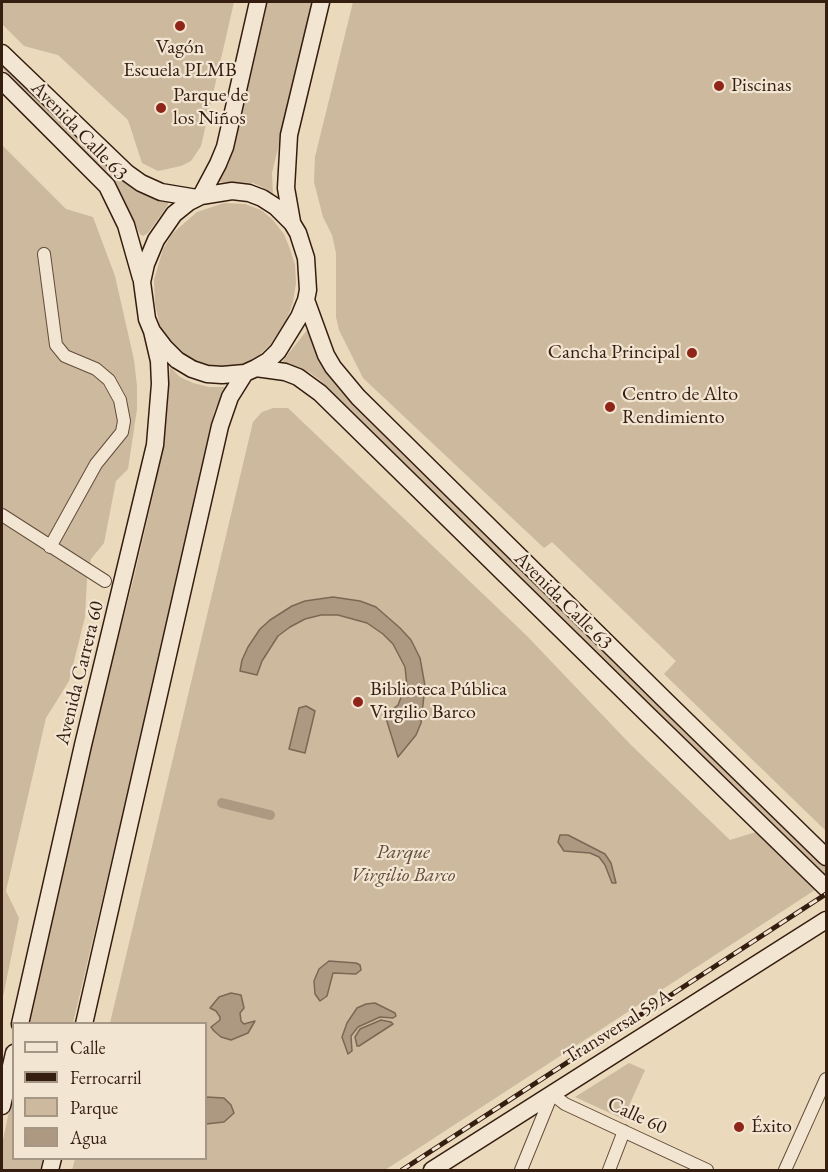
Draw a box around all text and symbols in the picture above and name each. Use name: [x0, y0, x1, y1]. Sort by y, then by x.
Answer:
marker: Vagón Escuela PLMB: [173, 19, 187, 33]
place label: Vagón Escuela PLMB: [123, 36, 237, 83]
place label: Piscinas: [731, 74, 791, 98]
street label: Avenida Calle 63: [26, 76, 132, 186]
marker: Piscinas: [712, 79, 726, 93]
place label: Parque de los Niños: [173, 84, 248, 131]
marker: Parque de los Niños: [154, 101, 168, 115]
place label: Cancha Principal: [548, 341, 680, 365]
marker: Cancha Principal: [685, 346, 699, 360]
place label: Centro de Alto Rendimiento: [622, 383, 738, 430]
marker: Centro de Alto Rendimiento: [603, 400, 617, 414]
street label: Avenida Calle 63: [509, 547, 617, 655]
street label: Avenida Carrera 60: [51, 599, 109, 747]
place label: Biblioteca Pública Virgilio Barco: [370, 678, 507, 725]
marker: Biblioteca Pública Virgilio Barco: [351, 695, 365, 709]
park label: Parque Virgilio Barco: [351, 841, 455, 888]
street label: Transversal 59A: [560, 984, 676, 1070]
legend: [12, 1022, 207, 1160]
text: Calle: [70, 1036, 106, 1059]
text: Ferrocarril: [70, 1066, 142, 1089]
street label: Calle 60: [603, 1092, 671, 1140]
text: Parque: [70, 1096, 118, 1119]
place label: Éxito: [751, 1115, 792, 1139]
marker: Éxito: [732, 1120, 746, 1134]
text: Agua: [70, 1126, 107, 1149]

